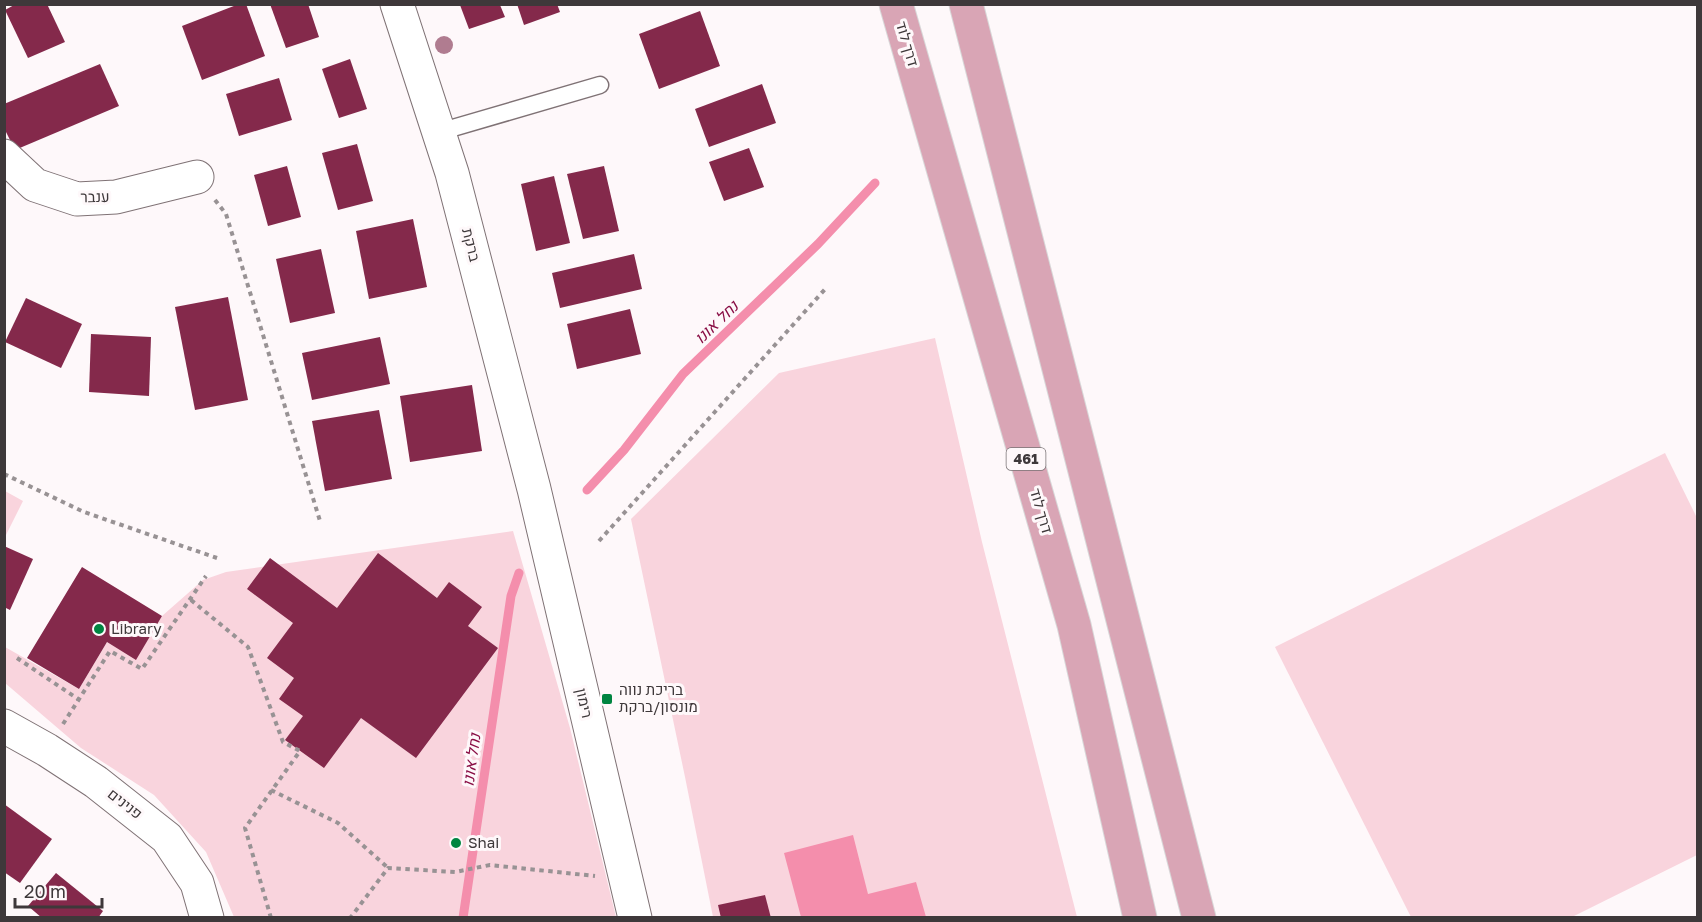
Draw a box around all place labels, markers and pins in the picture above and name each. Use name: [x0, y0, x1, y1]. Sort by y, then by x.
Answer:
place label: Library: [111, 619, 162, 637]
marker: Library: [92, 622, 106, 636]
place label: בריכת נווה מונסון/ברקת: [619, 680, 698, 715]
marker: בריכת נווה מונסון/ברקת: [600, 692, 614, 706]
place label: Shai: [468, 833, 499, 851]
marker: Shai: [449, 836, 463, 850]

